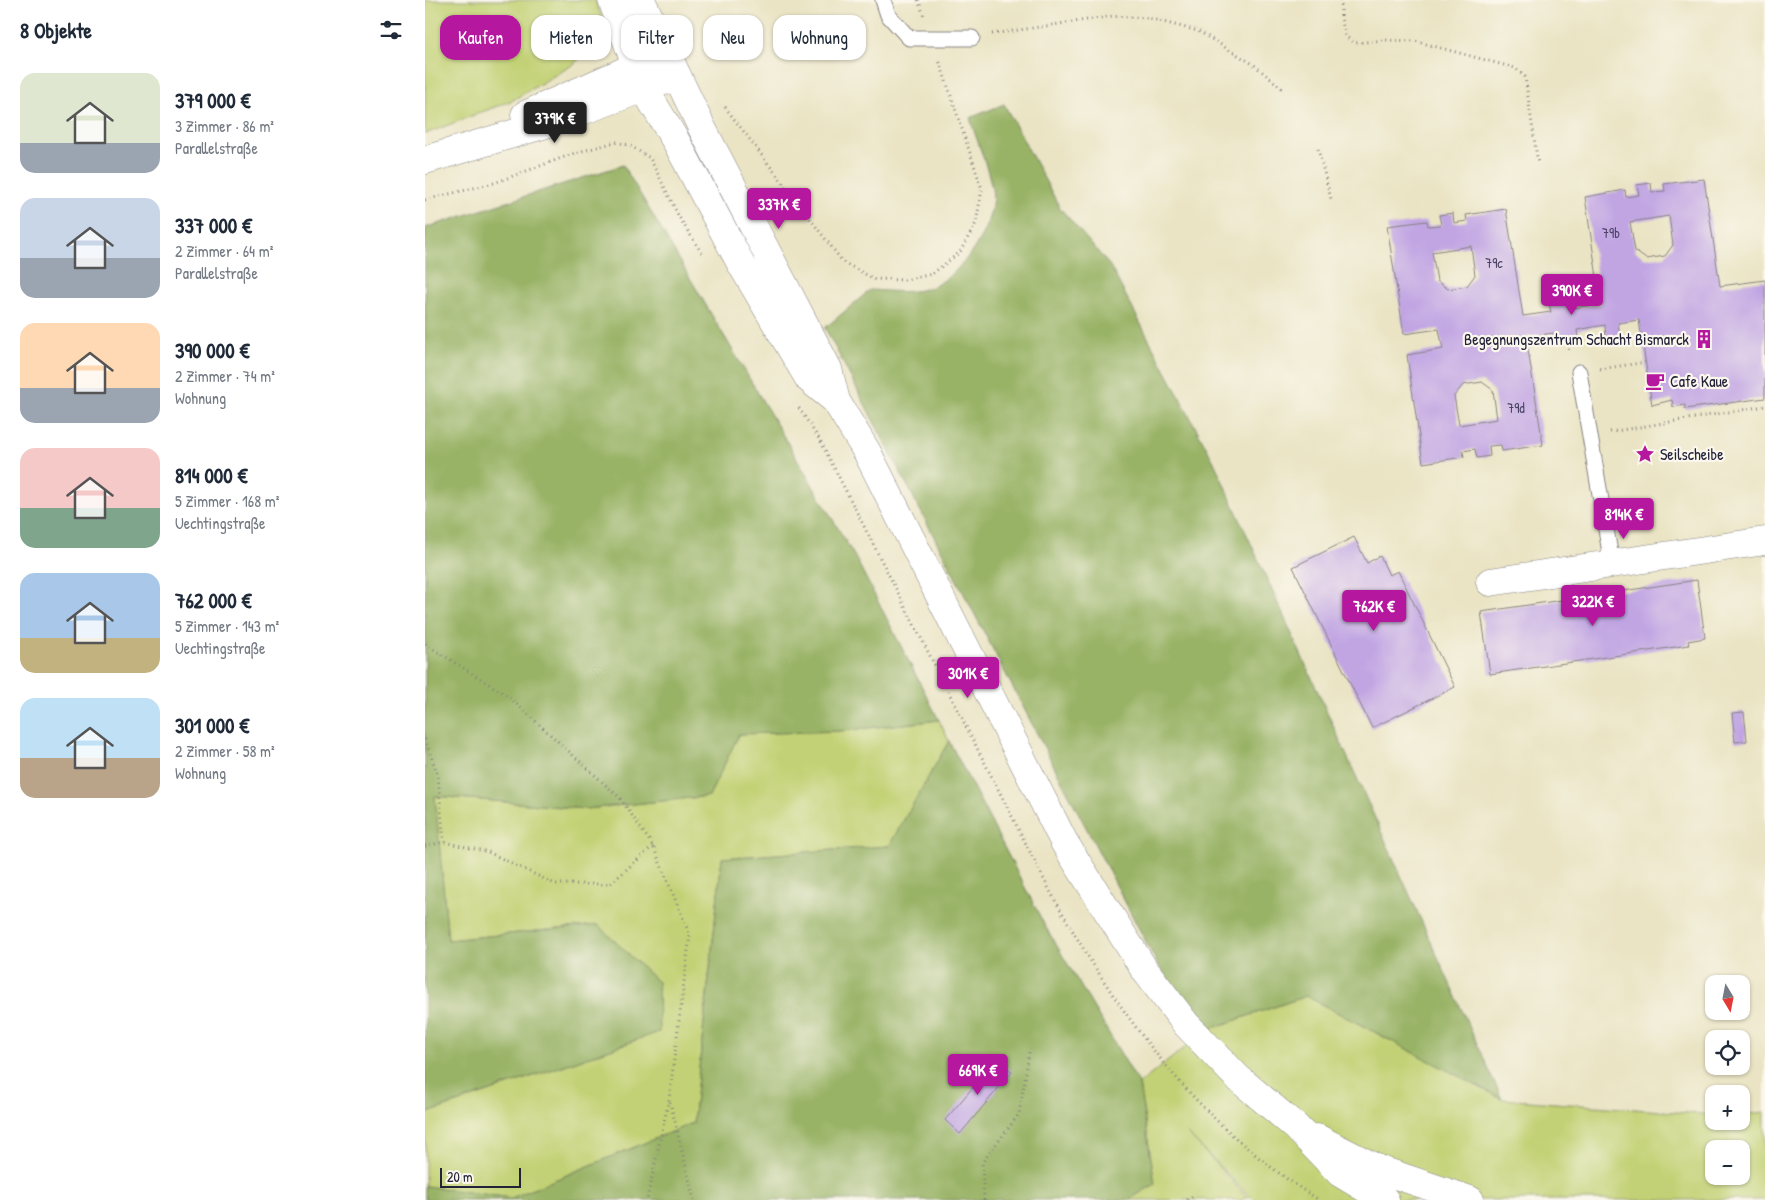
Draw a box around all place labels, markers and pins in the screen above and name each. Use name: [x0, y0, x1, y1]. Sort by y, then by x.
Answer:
pin: 379K €: [514, 102, 596, 144]
pin: 337K €: [738, 188, 820, 230]
pin: 390K €: [1531, 274, 1613, 316]
place label: Begegnungszentrum Schacht Bismarck: [1464, 328, 1689, 350]
building icon: Begegnungszentrum Schacht Bismarck: [1693, 328, 1715, 350]
cafe icon: Cafe Kaue: [1644, 370, 1666, 392]
place label: Cafe Kaue: [1670, 370, 1729, 392]
place icon: Seilscheibe: [1634, 443, 1656, 465]
place label: Seilscheibe: [1660, 443, 1724, 465]
pin: 814K €: [1583, 498, 1665, 540]
pin: 322K €: [1552, 584, 1634, 627]
pin: 762K €: [1333, 590, 1415, 632]
pin: 301K €: [927, 656, 1009, 699]
pin: 669K €: [937, 1054, 1019, 1096]

